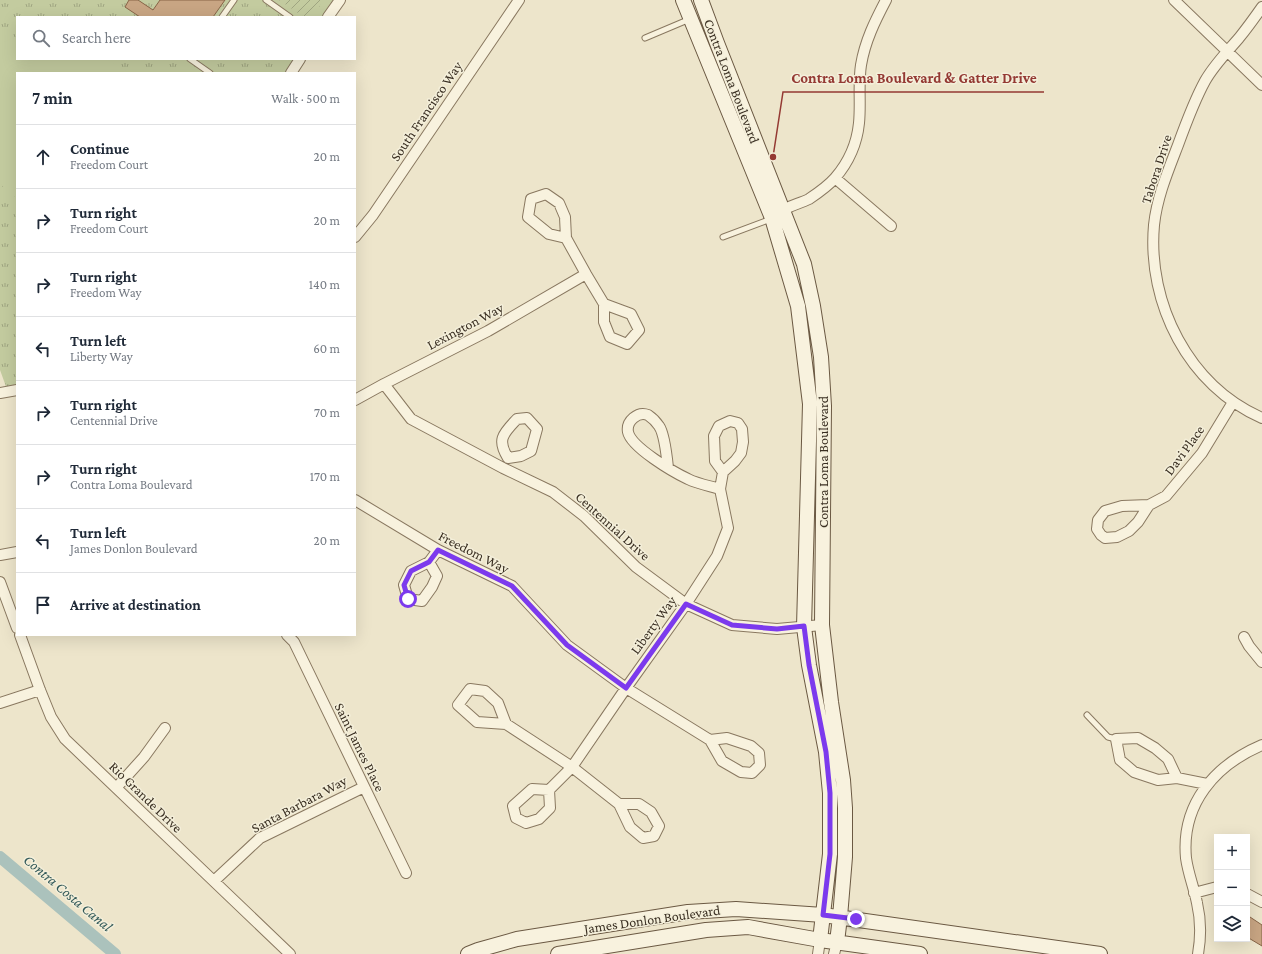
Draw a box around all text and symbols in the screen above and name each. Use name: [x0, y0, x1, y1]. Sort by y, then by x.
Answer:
search box: [16, 16, 356, 60]
street label: Contra Loma Boulevard: [701, 16, 763, 146]
icon: search: [30, 27, 52, 49]
text: Search here: [62, 30, 131, 46]
street label: South Francisco Way: [387, 58, 466, 164]
callout: Contra Loma Boulevard & Gatter Drive: [783, 65, 1044, 92]
text: Contra Loma Boulevard & Gatter Drive: [791, 70, 1037, 86]
text: 7 min: [32, 89, 73, 108]
text: Walk · 500 m: [271, 91, 340, 106]
street label: Tabora Drive: [1137, 132, 1175, 206]
text: Continue: [70, 141, 129, 157]
icon: ahead: [32, 146, 54, 168]
text: 20 m: [314, 149, 340, 164]
text: Freedom Court: [70, 157, 148, 172]
text: Turn right: [70, 205, 137, 221]
icon: right: [32, 210, 54, 232]
text: 20 m: [314, 213, 340, 228]
text: Freedom Court: [70, 221, 148, 236]
text: Turn right: [70, 269, 137, 285]
icon: right: [32, 274, 54, 296]
text: 140 m: [309, 277, 340, 292]
text: Freedom Way: [70, 285, 142, 300]
street label: Lexington Way: [424, 299, 506, 353]
text: Turn left: [70, 333, 126, 349]
icon: left: [32, 338, 54, 360]
text: 60 m: [313, 341, 340, 356]
text: Liberty Way: [70, 349, 133, 364]
street label: Contra Loma Boulevard: [815, 395, 831, 528]
text: Turn right: [70, 397, 137, 413]
icon: right: [32, 402, 54, 424]
text: 70 m: [314, 405, 340, 420]
text: Centennial Drive: [70, 413, 158, 428]
street label: Davi Place: [1161, 422, 1207, 478]
text: Turn right: [70, 461, 137, 477]
icon: right: [32, 466, 54, 488]
text: 170 m: [310, 469, 340, 484]
text: Contra Loma Boulevard: [70, 477, 193, 492]
street label: Centennial Drive: [573, 488, 653, 564]
text: Turn left: [70, 525, 126, 541]
street label: Freedom Way: [436, 527, 512, 577]
icon: left: [32, 530, 54, 552]
text: 20 m: [314, 533, 340, 548]
text: James Donlon Boulevard: [70, 541, 198, 556]
route start: [399, 590, 417, 608]
street label: Liberty Way: [627, 592, 680, 657]
icon: arrive: [32, 594, 54, 616]
text: Arrive at destination: [70, 597, 201, 613]
street label: Saint James Place: [332, 700, 388, 794]
street label: Rio Grande Drive: [106, 758, 186, 836]
street label: Santa Barbara Way: [249, 772, 350, 836]
map controls: [1214, 834, 1250, 942]
button: +: [1214, 834, 1250, 870]
water label: Contra Costa Canal: [21, 851, 116, 935]
button: −: [1214, 870, 1250, 906]
street label: James Donlon Boulevard: [581, 901, 722, 937]
button: layers: [1214, 906, 1250, 942]
route end: [847, 910, 865, 928]

